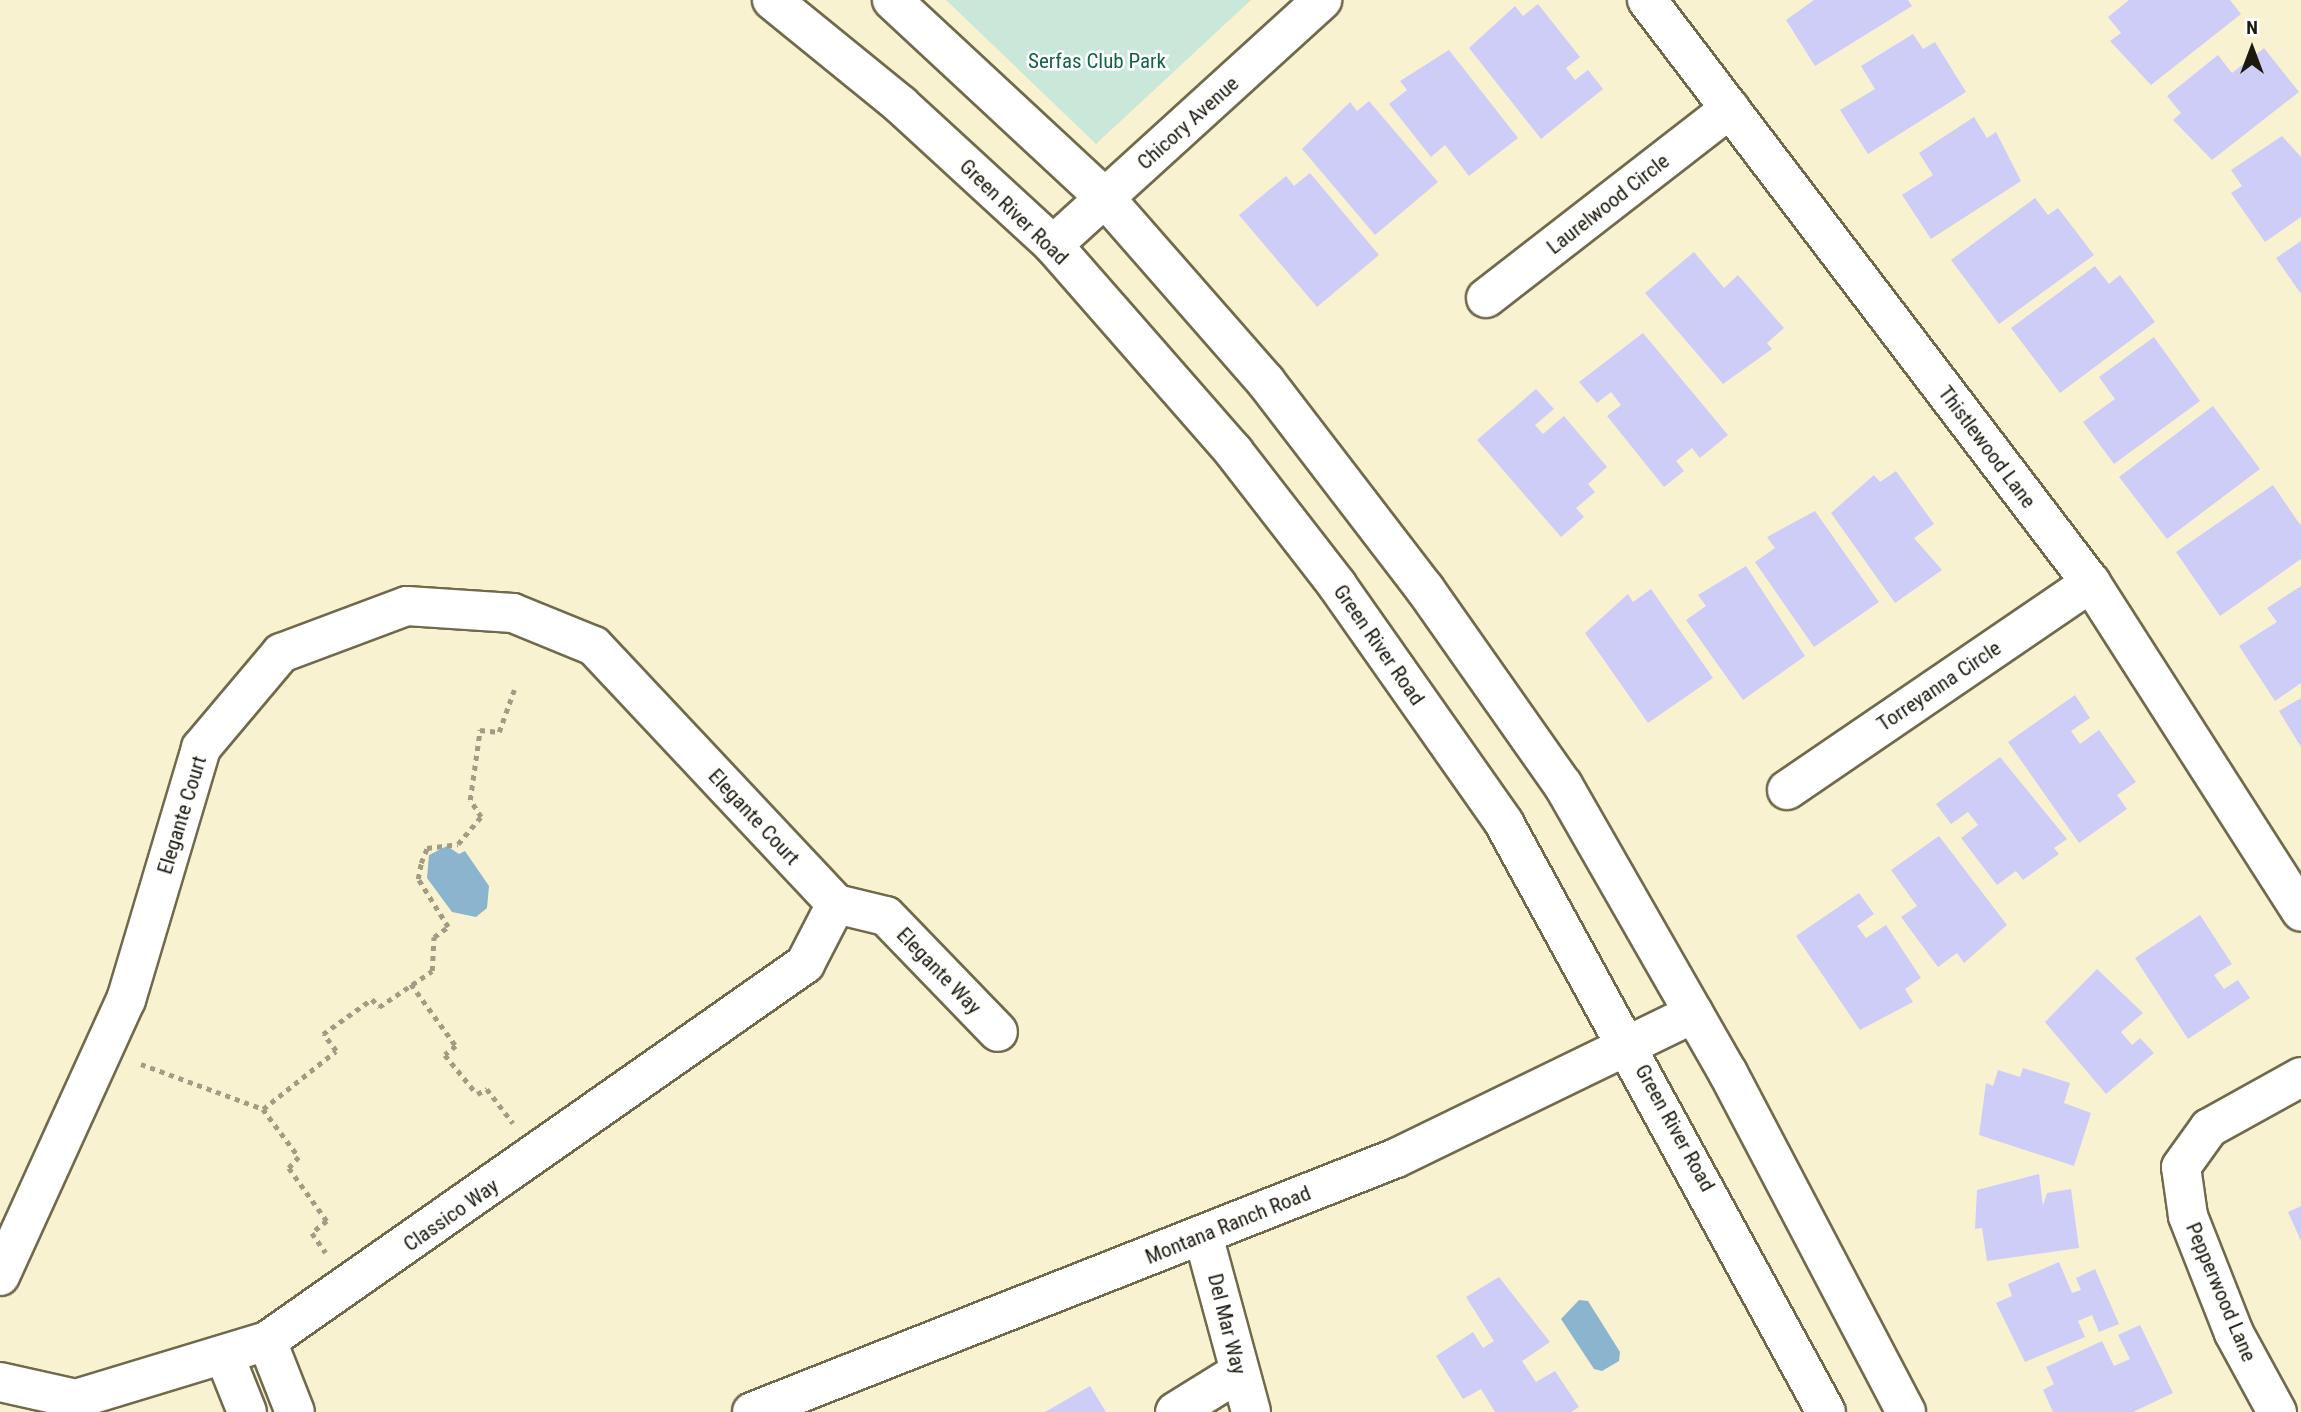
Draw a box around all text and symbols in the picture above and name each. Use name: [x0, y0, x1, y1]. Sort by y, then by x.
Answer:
north arrow: [2217, 14, 2287, 84]
text: N: [2246, 16, 2258, 39]
park label: Serfas Club Park: [1028, 48, 1166, 74]
street label: Chicory Avenue: [1132, 71, 1244, 175]
street label: Laurelwood Circle: [1542, 148, 1674, 260]
street label: Green River Road: [954, 154, 1074, 270]
street label: Thistlewood Lane: [1933, 381, 2041, 513]
street label: Green River Road: [1328, 580, 1430, 710]
street label: Torreyanna Circle: [1872, 635, 2006, 737]
street label: Elegante Court: [152, 753, 212, 877]
street label: Elegante Court: [703, 764, 805, 870]
street label: Elegante Way: [891, 922, 987, 1020]
street label: Green River Road: [1630, 1060, 1720, 1196]
street label: Classico Way: [399, 1173, 503, 1257]
street label: Montana Ranch Road: [1142, 1180, 1314, 1270]
street label: Pepperwood Lane: [2180, 1219, 2262, 1365]
street label: Del Mar Way: [1202, 1271, 1252, 1377]

